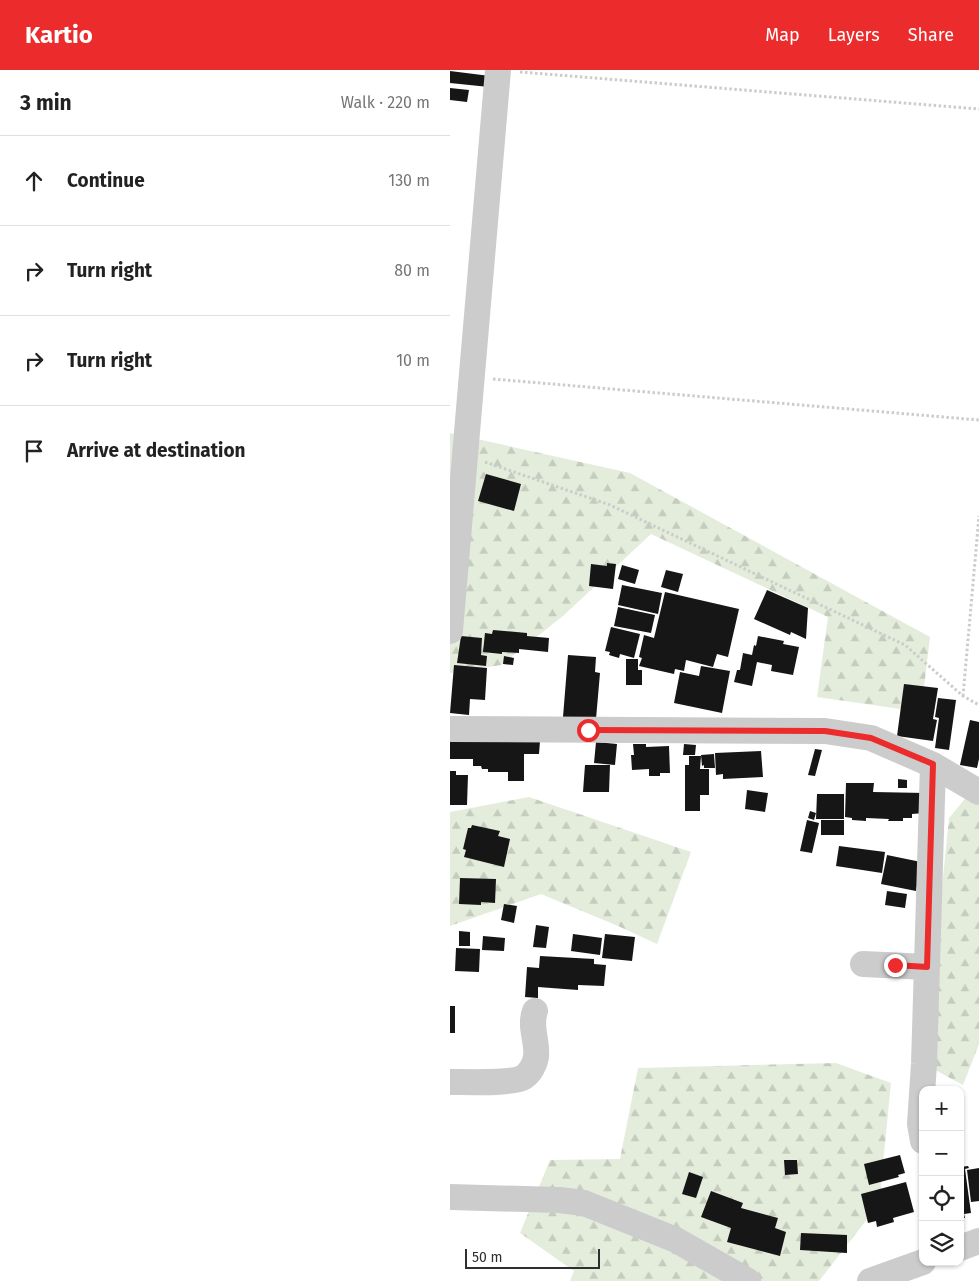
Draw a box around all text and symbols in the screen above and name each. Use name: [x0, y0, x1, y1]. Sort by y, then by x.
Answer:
text: Kartio: [25, 21, 93, 49]
text: Map: [765, 24, 800, 46]
text: Layers: [828, 24, 880, 46]
text: Share: [908, 24, 954, 46]
text: 3 min: [20, 90, 72, 116]
text: Walk · 220 m: [341, 93, 430, 112]
icon: ahead: [20, 167, 48, 195]
text: Continue: [67, 169, 145, 192]
text: 130 m: [388, 171, 430, 190]
icon: right: [20, 257, 48, 285]
text: Turn right: [67, 259, 152, 282]
text: 80 m: [394, 261, 430, 280]
icon: right: [20, 347, 48, 375]
text: Turn right: [67, 349, 152, 372]
text: 10 m: [396, 351, 430, 370]
icon: arrive: [20, 437, 48, 465]
text: Arrive at destination: [67, 439, 246, 462]
route start: [577, 719, 600, 742]
route end: [884, 954, 907, 977]
map controls: [919, 1086, 964, 1266]
button: +: [919, 1086, 964, 1131]
button: −: [919, 1131, 964, 1176]
button: locate: [919, 1176, 964, 1221]
button: layers: [919, 1221, 964, 1266]
scale bar: [465, 1246, 600, 1269]
text: 50 m: [472, 1249, 503, 1266]

